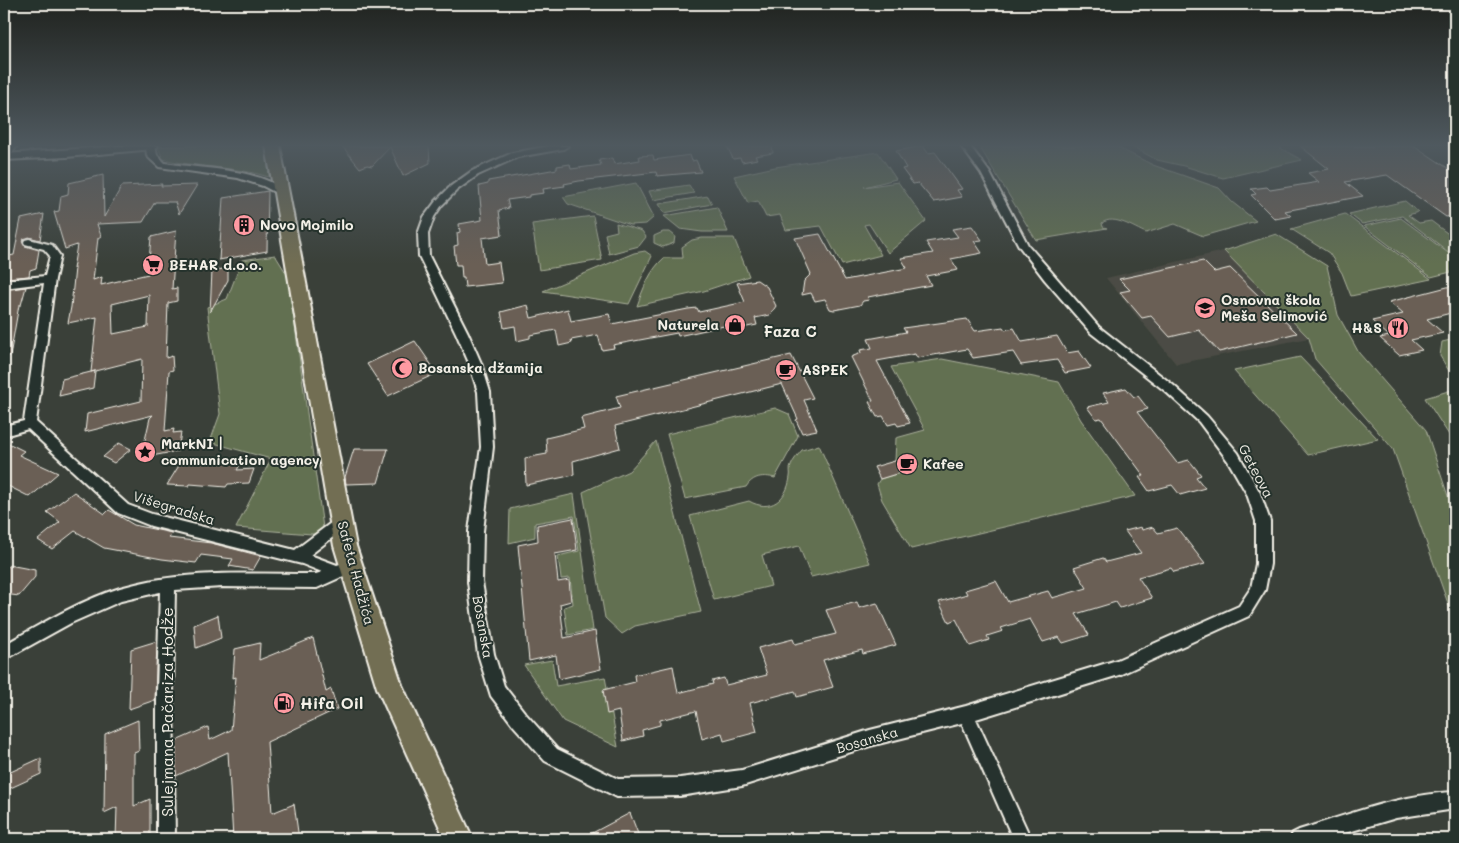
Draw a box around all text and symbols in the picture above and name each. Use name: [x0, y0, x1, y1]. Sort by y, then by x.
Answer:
building icon: Novo Mojmilo: [232, 213, 256, 237]
place label: Novo Mojmilo: [260, 215, 354, 234]
supermarket icon: BEHAR d.o.o.: [141, 253, 165, 277]
place label: BEHAR d.o.o.: [169, 255, 262, 274]
place label: Osnovna škola Meša Selimović: [1221, 290, 1327, 325]
school or university icon: Osnovna škola Meša Selimović: [1193, 296, 1217, 320]
shop icon: Naturela: [723, 313, 747, 337]
place label: Naturela: [658, 315, 719, 334]
restaurant icon: H&S: [1386, 316, 1410, 340]
place label: H&S: [1351, 318, 1382, 337]
district label: Faza C: [763, 321, 817, 341]
mosque icon: Bosanska džamija: [390, 356, 414, 380]
place label: Bosanska džamija: [418, 358, 543, 377]
cafe icon: ASPEK: [774, 358, 798, 382]
place label: ASPEK: [802, 360, 848, 379]
place label: MarkNI | communication agency: [161, 434, 320, 469]
place icon: MarkNI | communication agency: [133, 440, 157, 464]
street label: Geteova: [1234, 441, 1279, 501]
cafe icon: Kafee: [895, 452, 919, 476]
place label: Kafee: [923, 454, 964, 473]
street label: Višegradska: [131, 486, 217, 529]
street label: Safeta Hadžića: [334, 519, 379, 627]
street label: Bosanska: [469, 594, 498, 660]
street label: Sulejmana Pačariza Hodže: [156, 607, 177, 817]
fuel station icon: Hifa Oil: [272, 691, 296, 715]
place label: Hifa Oil: [300, 692, 363, 713]
street label: Bosanska: [834, 722, 900, 757]

